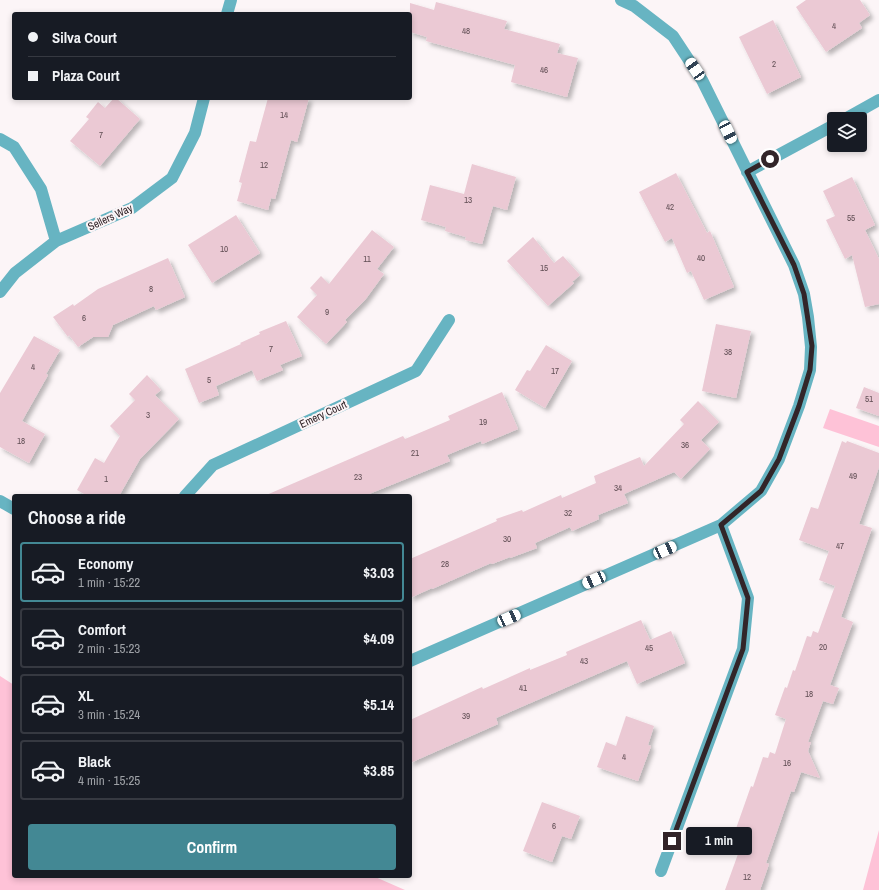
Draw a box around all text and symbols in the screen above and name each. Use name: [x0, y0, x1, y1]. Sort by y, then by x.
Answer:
house number: 4: [832, 20, 836, 32]
house number: 48: [462, 25, 470, 37]
text: Silva Court: [52, 27, 117, 48]
car: [683, 56, 707, 82]
house number: 2: [772, 58, 776, 70]
house number: 46: [540, 64, 548, 76]
text: Plaza Court: [52, 65, 120, 86]
house number: 14: [280, 109, 288, 121]
map controls: [827, 112, 867, 152]
button: layers: [827, 112, 867, 152]
car: [717, 119, 739, 145]
house number: 7: [99, 129, 103, 141]
route start: [761, 150, 779, 168]
house number: 12: [260, 159, 268, 171]
house number: 13: [464, 194, 472, 206]
street label: Sellers Way: [85, 200, 135, 233]
house number: 42: [666, 201, 674, 213]
house number: 55: [847, 212, 855, 224]
house number: 10: [220, 243, 228, 255]
house number: 40: [697, 252, 705, 264]
house number: 11: [363, 253, 371, 265]
house number: 15: [540, 262, 548, 274]
house number: 8: [149, 283, 153, 295]
house number: 9: [325, 306, 329, 318]
house number: 6: [82, 312, 86, 324]
house number: 7: [269, 343, 273, 355]
house number: 38: [724, 346, 732, 358]
house number: 4: [31, 361, 35, 373]
house number: 17: [551, 365, 559, 377]
house number: 5: [207, 374, 211, 386]
house number: 51: [865, 393, 873, 405]
street label: Emery Court: [297, 397, 349, 431]
house number: 3: [146, 409, 150, 421]
house number: 19: [479, 416, 487, 428]
house number: 18: [17, 435, 25, 447]
house number: 36: [681, 439, 689, 451]
house number: 21: [411, 447, 419, 459]
house number: 49: [849, 470, 857, 482]
house number: 23: [354, 471, 362, 483]
house number: 1: [104, 473, 108, 485]
house number: 34: [614, 482, 622, 494]
text: Choose a ride: [28, 505, 126, 530]
house number: 32: [564, 507, 572, 519]
house number: 30: [503, 533, 511, 545]
car: [652, 540, 678, 560]
house number: 47: [836, 540, 844, 552]
text: Economy: [78, 553, 133, 574]
icon: car: [30, 554, 66, 590]
house number: 28: [441, 558, 449, 570]
text: $3.03: [363, 562, 394, 583]
car: [581, 570, 607, 590]
text: 1 min · 15:22: [78, 574, 140, 591]
car: [496, 608, 522, 628]
text: Comfort: [78, 619, 126, 640]
icon: car: [30, 620, 66, 656]
text: $4.09: [363, 628, 394, 649]
text: 2 min · 15:23: [78, 640, 140, 657]
house number: 20: [819, 641, 827, 653]
house number: 45: [645, 642, 653, 654]
house number: 43: [580, 655, 588, 667]
house number: 41: [519, 682, 527, 694]
text: XL: [78, 685, 94, 706]
icon: car: [30, 686, 66, 722]
house number: 18: [805, 688, 813, 700]
text: $5.14: [363, 694, 394, 715]
text: 3 min · 15:24: [78, 706, 140, 723]
house number: 39: [462, 710, 470, 722]
text: Black: [78, 751, 111, 772]
house number: 4: [622, 751, 626, 763]
icon: car: [30, 752, 66, 788]
house number: 16: [783, 757, 791, 769]
text: $3.85: [363, 760, 394, 781]
text: 4 min · 15:25: [78, 772, 140, 789]
house number: 6: [552, 820, 556, 832]
button: Confirm: [28, 824, 396, 870]
callout: 1 min: [686, 827, 752, 855]
route end: [663, 832, 681, 850]
text: 1 min: [705, 832, 733, 849]
house number: 12: [743, 871, 751, 883]

